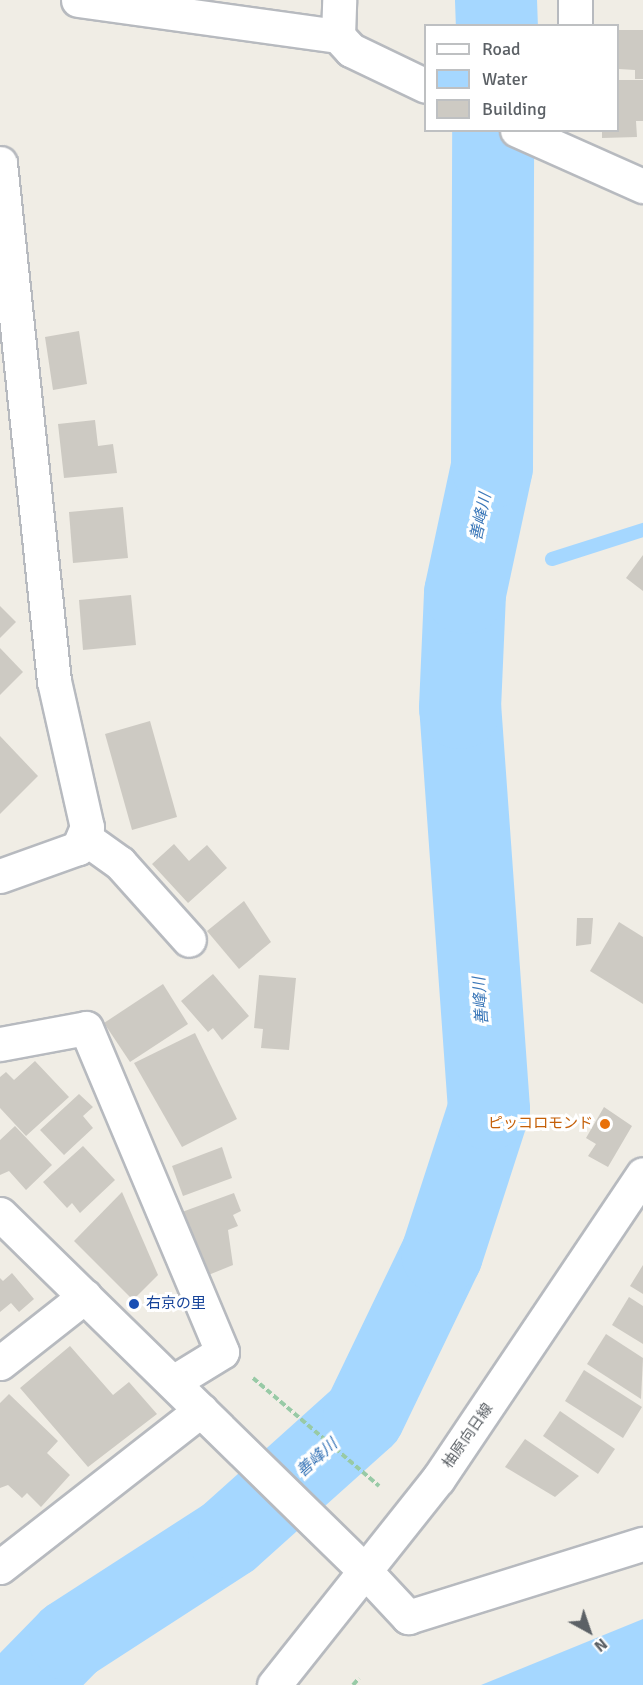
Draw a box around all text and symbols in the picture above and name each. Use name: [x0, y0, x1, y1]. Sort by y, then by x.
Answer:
legend: [424, 24, 619, 132]
text: Road: [482, 38, 521, 60]
text: Water: [482, 68, 527, 90]
text: Building: [482, 98, 546, 120]
water label: 善峰川: [467, 492, 495, 542]
water label: 善峰川: [470, 976, 492, 1026]
place label: ピッコロモンド: [488, 1115, 593, 1133]
marker: ピッコロモンド: [598, 1117, 612, 1131]
place label: 右京の里: [146, 1295, 206, 1313]
marker: 右京の里: [127, 1297, 141, 1311]
street label: 柚原向日線: [439, 1400, 497, 1472]
water label: 善峰川: [293, 1435, 341, 1481]
north arrow: [559, 1601, 619, 1661]
text: N: [590, 1634, 611, 1656]

